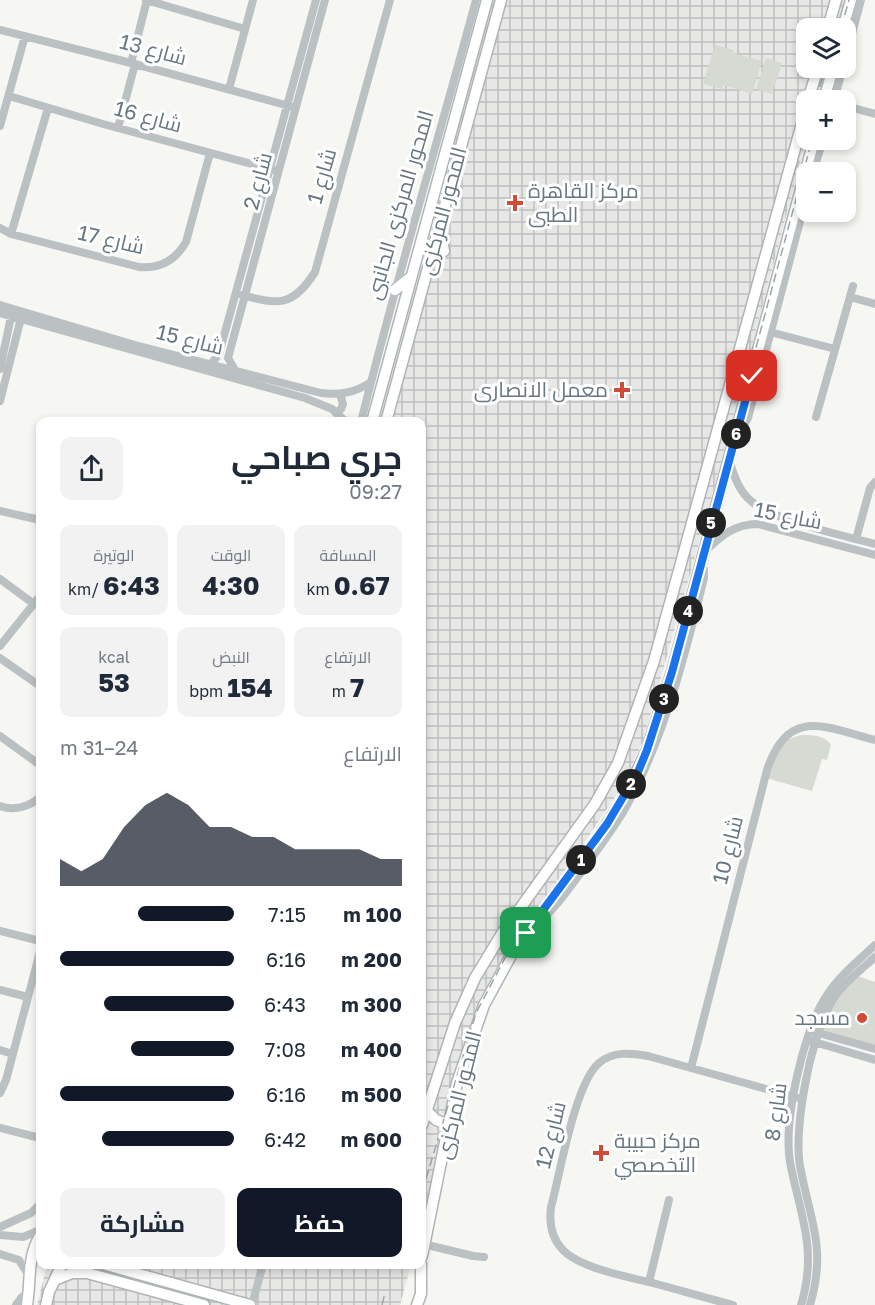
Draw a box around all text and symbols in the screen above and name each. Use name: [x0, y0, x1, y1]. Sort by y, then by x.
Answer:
map controls: [796, 18, 856, 222]
button: layers: [796, 18, 856, 78]
street label: شارع 13: [116, 28, 190, 72]
button: +: [796, 90, 856, 150]
street label: شارع 16: [111, 95, 185, 139]
street label: المحور المركزى الجانبى: [360, 107, 439, 303]
street label: المحور المركزى: [412, 144, 473, 278]
street label: شارع 1: [301, 145, 343, 207]
street label: شارع 2: [237, 149, 279, 213]
button: −: [796, 162, 856, 222]
place label: مركز القاهرة الطبى: [528, 177, 639, 228]
marker: مركز القاهرة الطبى: [506, 194, 524, 212]
street label: شارع 17: [75, 219, 147, 261]
street label: شارع 15: [153, 318, 227, 362]
pin: [726, 350, 777, 401]
icon: check: [735, 359, 768, 392]
place label: معمل الانصارى: [474, 376, 608, 403]
marker: معمل الانصارى: [613, 381, 631, 399]
pin: 6: [721, 419, 751, 449]
text: 6: [731, 424, 741, 444]
button: share: [60, 437, 123, 500]
text: جري صباحي: [231, 437, 402, 476]
text: 09:27: [349, 479, 402, 503]
street label: شارع 15: [752, 496, 824, 536]
pin: 5: [696, 508, 726, 538]
text: 5: [706, 513, 716, 533]
text: الوتيرة: [93, 545, 135, 565]
text: الوقت: [211, 545, 251, 565]
text: المسافة: [320, 545, 376, 565]
text: 6:43: [103, 570, 160, 601]
text: 4:30: [202, 570, 260, 601]
text: 0.67: [334, 570, 390, 601]
text: /km: [68, 579, 103, 599]
text: km: [306, 579, 334, 599]
pin: 4: [673, 596, 703, 626]
text: 4: [683, 601, 693, 621]
text: kcal: [98, 647, 130, 667]
text: النبض: [212, 647, 250, 667]
text: الارتفاع: [325, 647, 371, 667]
text: 53: [98, 667, 130, 698]
text: 154: [227, 672, 273, 703]
text: 7: [350, 672, 364, 703]
text: bpm: [189, 681, 227, 701]
text: m: [332, 681, 350, 701]
pin: 3: [649, 684, 679, 714]
text: 3: [659, 689, 669, 709]
text: 24–31 m: [60, 735, 139, 759]
text: الارتفاع: [343, 741, 402, 765]
pin: 2: [616, 769, 646, 799]
text: 2: [626, 774, 636, 794]
street label: شارع 10: [706, 813, 750, 887]
pin: 1: [566, 845, 596, 875]
text: 1: [577, 850, 585, 870]
text: 7:15: [268, 902, 306, 926]
text: 100 m: [343, 902, 402, 926]
pin: [500, 907, 551, 958]
icon: arrive: [509, 916, 542, 949]
text: 6:16: [266, 947, 306, 971]
text: 200 m: [341, 947, 402, 971]
text: 6:43: [264, 992, 306, 1016]
text: 300 m: [341, 992, 402, 1016]
place label: مسجد: [795, 1004, 850, 1030]
marker: مسجد: [855, 1011, 869, 1025]
street label: المحور المركزى: [430, 1028, 487, 1162]
text: 7:08: [265, 1037, 306, 1061]
text: 400 m: [341, 1037, 402, 1061]
street label: شارع 8: [759, 1081, 793, 1143]
text: 6:16: [266, 1082, 306, 1106]
text: 500 m: [341, 1082, 402, 1106]
street label: شارع 12: [529, 1098, 573, 1172]
text: 6:42: [264, 1127, 306, 1151]
text: 600 m: [341, 1127, 402, 1151]
place label: مركز حبيبة التخصصي: [614, 1127, 701, 1180]
marker: مركز حبيبة التخصصي: [592, 1144, 610, 1162]
button: مشاركة: [60, 1188, 225, 1257]
button: حفظ: [237, 1188, 402, 1257]

